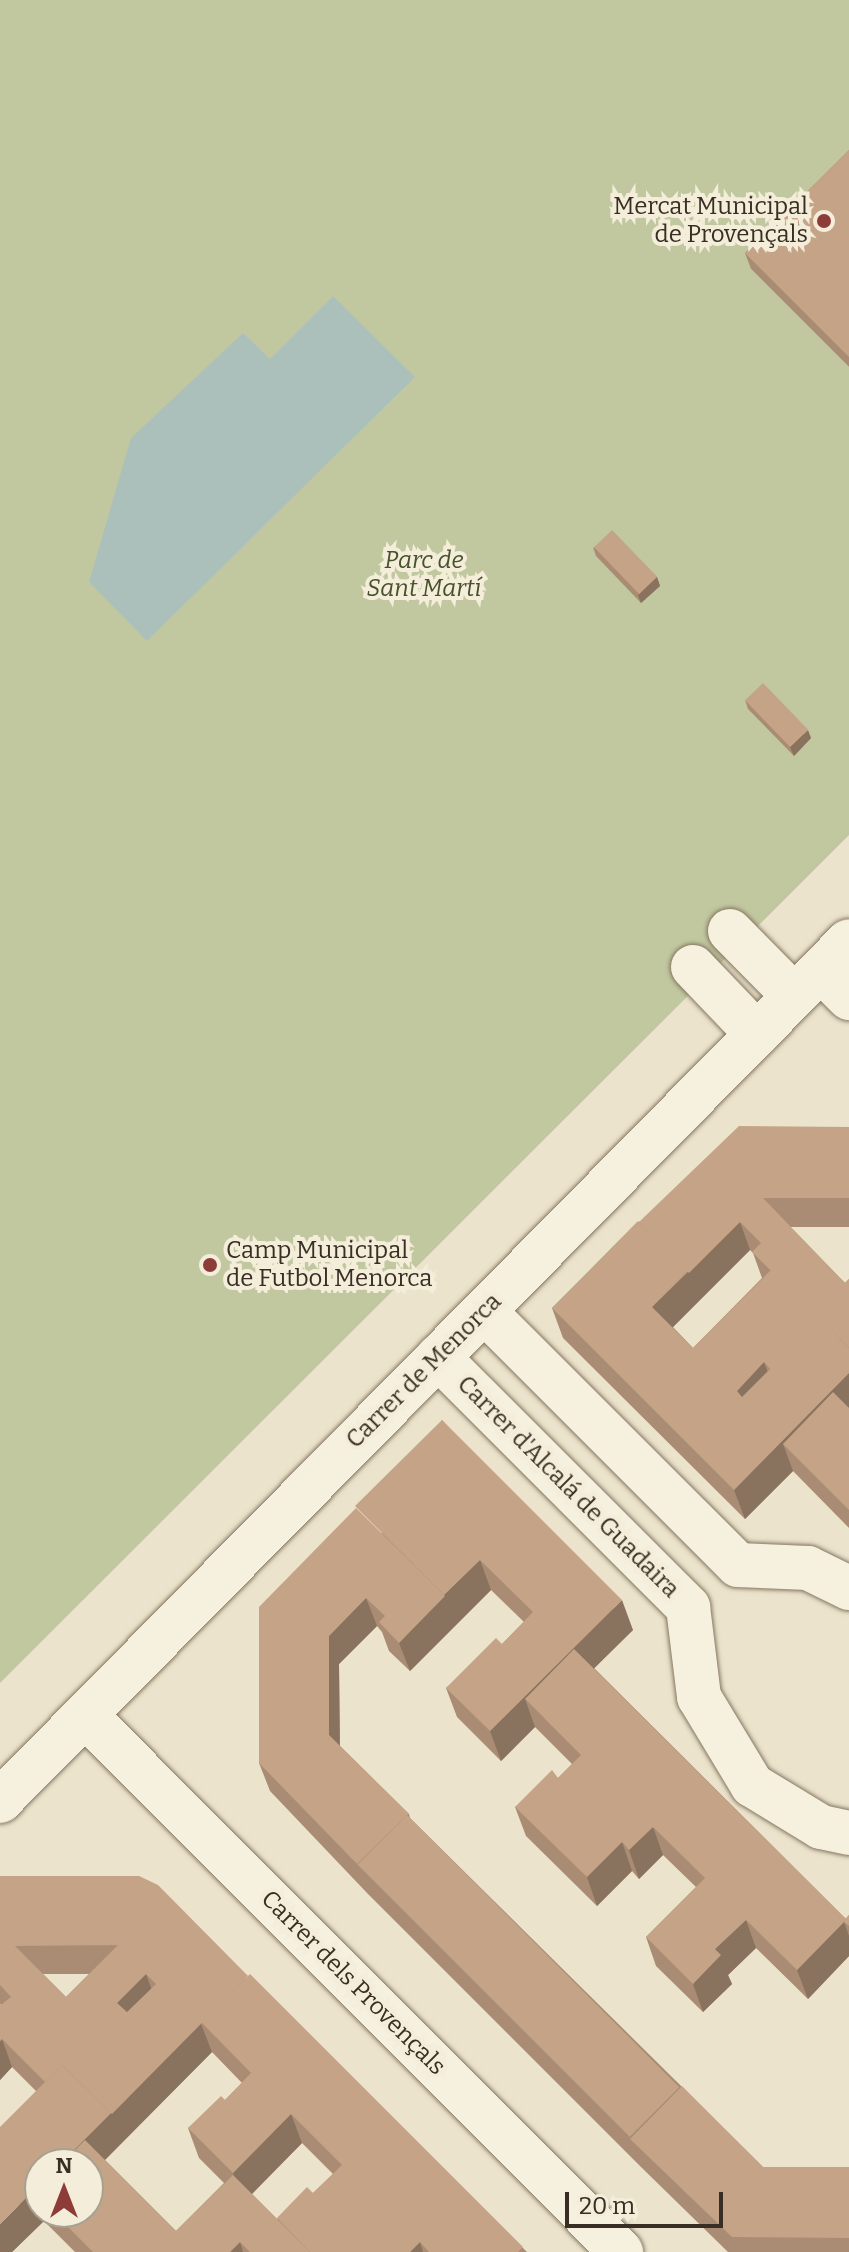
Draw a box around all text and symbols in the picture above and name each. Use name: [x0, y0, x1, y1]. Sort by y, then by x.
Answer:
place label: Mercat Municipal de Provençals: [613, 193, 808, 249]
marker: Mercat Municipal de Provençals: [815, 212, 833, 230]
park label: Parc de Sant Martí: [367, 547, 481, 603]
place label: Camp Municipal de Futbol Menorca: [226, 1237, 432, 1293]
marker: Camp Municipal de Futbol Menorca: [201, 1256, 219, 1274]
street label: Carrer de Menorca: [341, 1288, 507, 1454]
street label: Carrer d'Alcalá de Guadaira: [451, 1370, 685, 1604]
street label: Carrer dels Provençals: [255, 1885, 451, 2081]
north arrow: [24, 2148, 104, 2228]
text: N: [56, 2152, 72, 2179]
scale bar: [569, 2176, 727, 2226]
text: 20 m: [579, 2192, 635, 2220]

